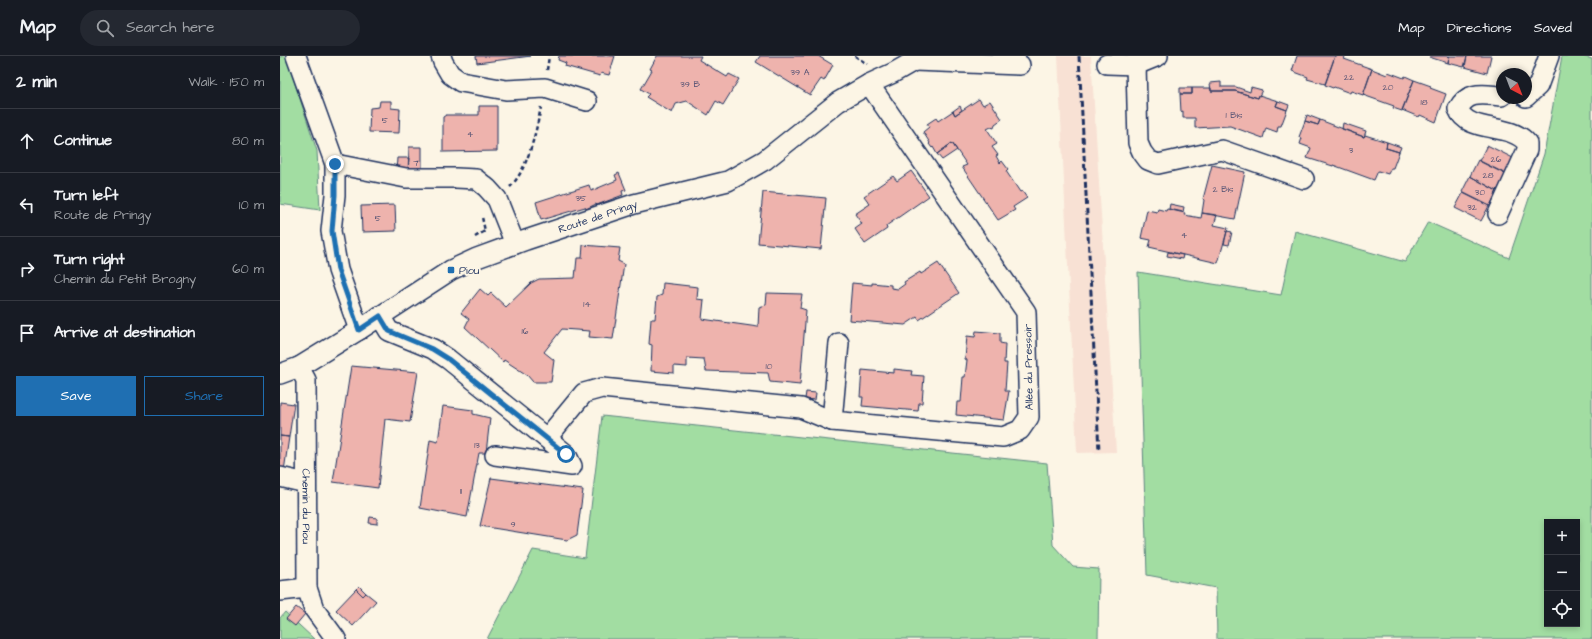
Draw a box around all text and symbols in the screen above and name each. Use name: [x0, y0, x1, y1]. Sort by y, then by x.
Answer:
search box: [80, 10, 360, 46]
text: Map: [20, 14, 56, 41]
icon: search: [94, 17, 116, 39]
text: Search here: [126, 17, 215, 38]
text: Map: [1398, 18, 1425, 38]
text: Directions: [1447, 18, 1512, 38]
text: Saved: [1534, 18, 1572, 38]
house number: 39 A: [790, 66, 810, 79]
north arrow: [1496, 68, 1532, 104]
text: 2 min: [16, 70, 57, 94]
house number: 22: [1344, 71, 1355, 84]
text: Walk · 150 m: [189, 73, 264, 91]
house number: 39 B: [680, 78, 700, 91]
house number: 20: [1383, 81, 1394, 94]
house number: 18: [1421, 96, 1428, 109]
house number: 1 Bis: [1225, 109, 1243, 122]
house number: 5: [382, 114, 389, 127]
house number: 4: [467, 128, 473, 141]
icon: ahead: [16, 130, 38, 152]
text: Continue: [54, 130, 112, 151]
text: 80 m: [232, 132, 264, 150]
house number: 3: [1349, 144, 1354, 157]
house number: 26: [1491, 153, 1502, 166]
route end: [326, 155, 344, 173]
house number: 7: [413, 157, 419, 170]
house number: 28: [1483, 169, 1494, 182]
house number: 2 Bis: [1212, 183, 1234, 196]
text: Turn left: [54, 185, 118, 206]
house number: 30: [1475, 186, 1485, 199]
house number: 35: [576, 192, 587, 205]
icon: left: [16, 194, 38, 216]
text: 10 m: [239, 196, 264, 214]
street label: Route de Pringy: [556, 196, 640, 237]
house number: 32: [1467, 201, 1478, 214]
text: Route de Pringy: [54, 206, 151, 224]
house number: 5: [375, 212, 382, 225]
house number: 4: [1181, 229, 1187, 242]
text: Turn right: [54, 249, 125, 270]
icon: right: [16, 258, 38, 280]
text: 60 m: [232, 260, 264, 278]
place label: Piou: [459, 263, 480, 278]
marker: Piou: [446, 265, 456, 275]
text: Chemin du Petit Brogny: [54, 270, 196, 288]
house number: 14: [583, 298, 591, 311]
icon: arrive: [16, 322, 38, 344]
text: Arrive at destination: [54, 322, 195, 343]
street label: Allée du Pressoir: [1020, 324, 1037, 410]
house number: 16: [522, 325, 529, 338]
house number: 10: [766, 360, 773, 373]
button: Save: [16, 376, 136, 416]
button: Share: [144, 376, 264, 416]
house number: 13: [474, 439, 480, 452]
route start: [557, 445, 575, 463]
street label: Chemin du Piou: [298, 468, 314, 544]
house number: 11: [460, 485, 462, 498]
house number: 9: [510, 518, 516, 531]
map controls: [1544, 519, 1580, 627]
button: +: [1544, 519, 1580, 555]
button: −: [1544, 555, 1580, 591]
button: locate: [1544, 591, 1580, 627]

